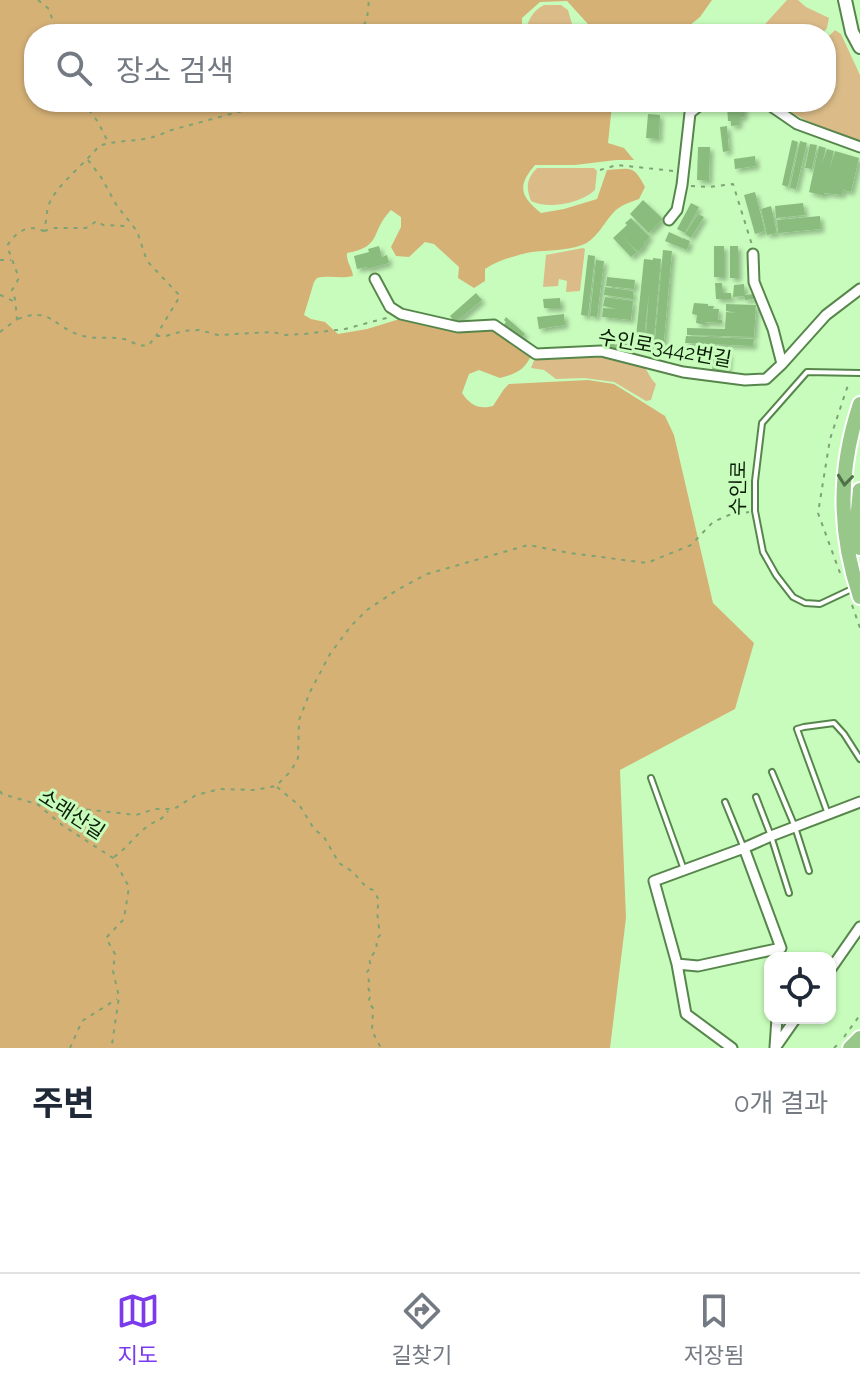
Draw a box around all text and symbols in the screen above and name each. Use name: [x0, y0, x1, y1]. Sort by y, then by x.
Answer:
search box: [24, 24, 836, 112]
icon: search: [52, 46, 96, 90]
text: 장소 검색: [116, 53, 234, 88]
street label: 수인로3442번길: [596, 324, 734, 372]
street label: 수인로: [726, 460, 750, 516]
one-way arrow: [836, 474, 853, 487]
street label: 소래산길: [35, 784, 109, 844]
map controls: [764, 952, 836, 1024]
button: locate: [764, 952, 836, 1024]
text: 주변: [32, 1083, 95, 1123]
text: 0개 결과: [734, 1088, 828, 1118]
tab: 지도: [116, 1289, 160, 1369]
tab: 길찾기: [391, 1289, 452, 1369]
tab: 저장됨: [683, 1289, 744, 1369]

